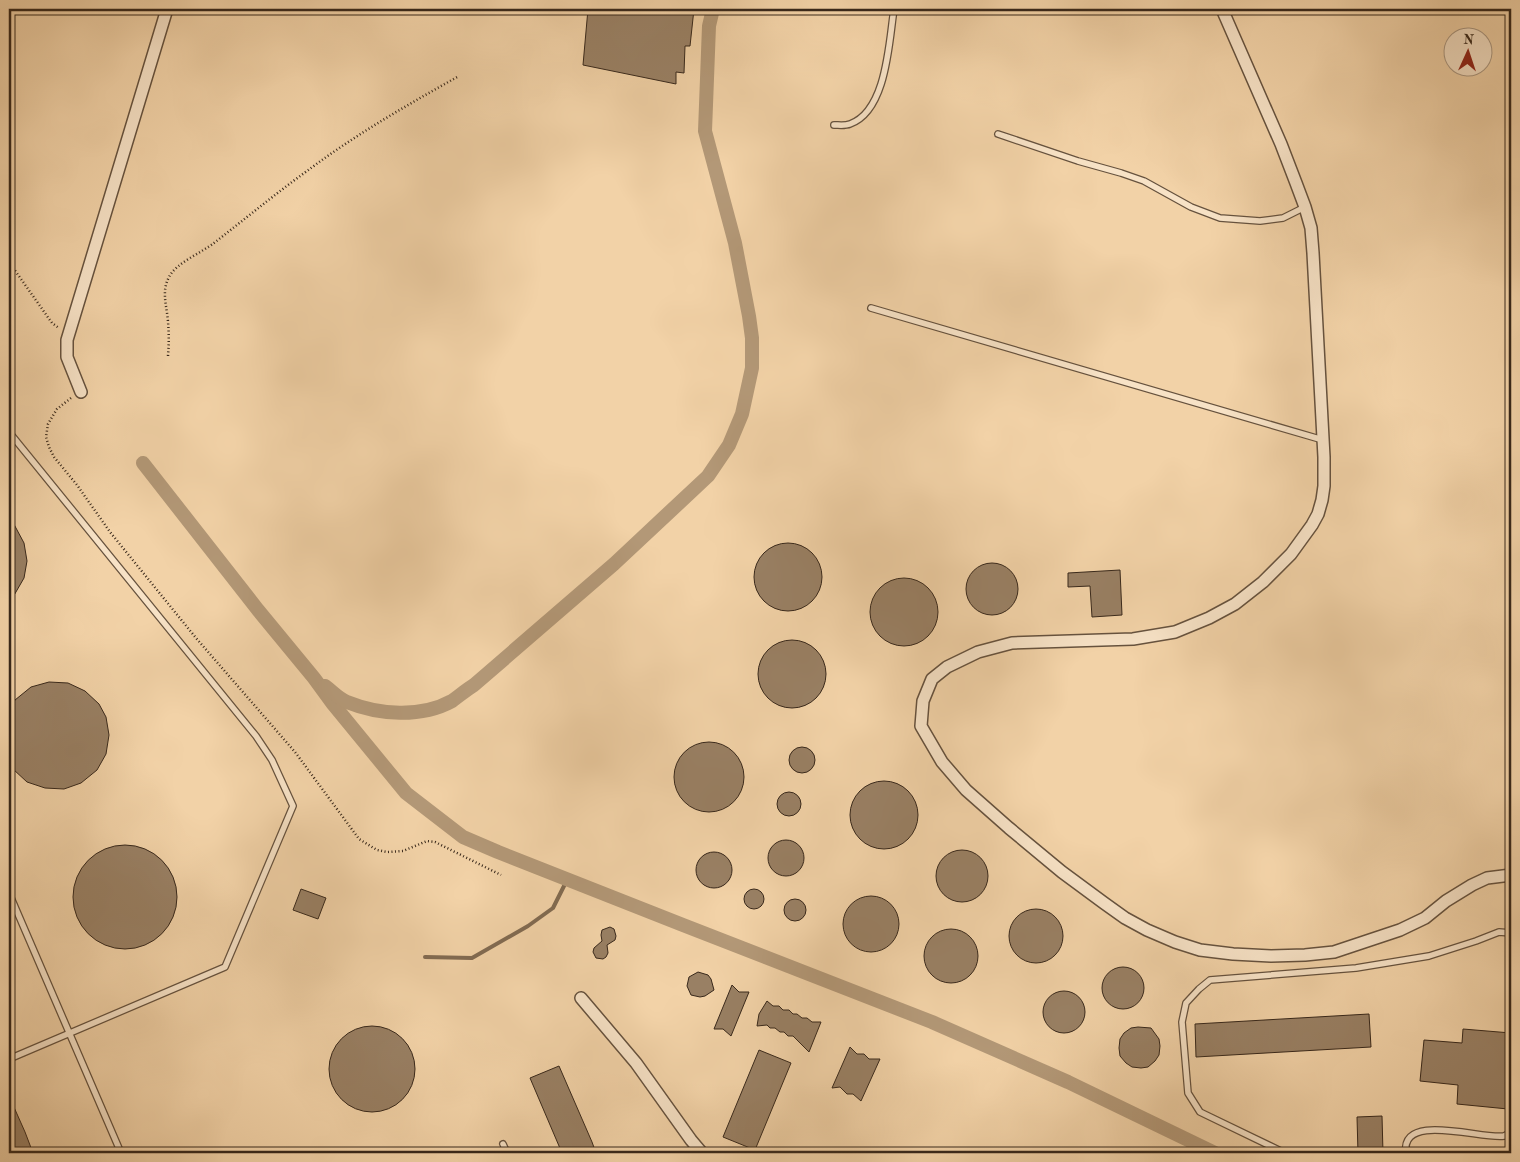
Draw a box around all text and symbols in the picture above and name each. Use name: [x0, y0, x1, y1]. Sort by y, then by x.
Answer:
north arrow: [1442, 28, 1492, 78]
text: N: [1463, 33, 1475, 47]

